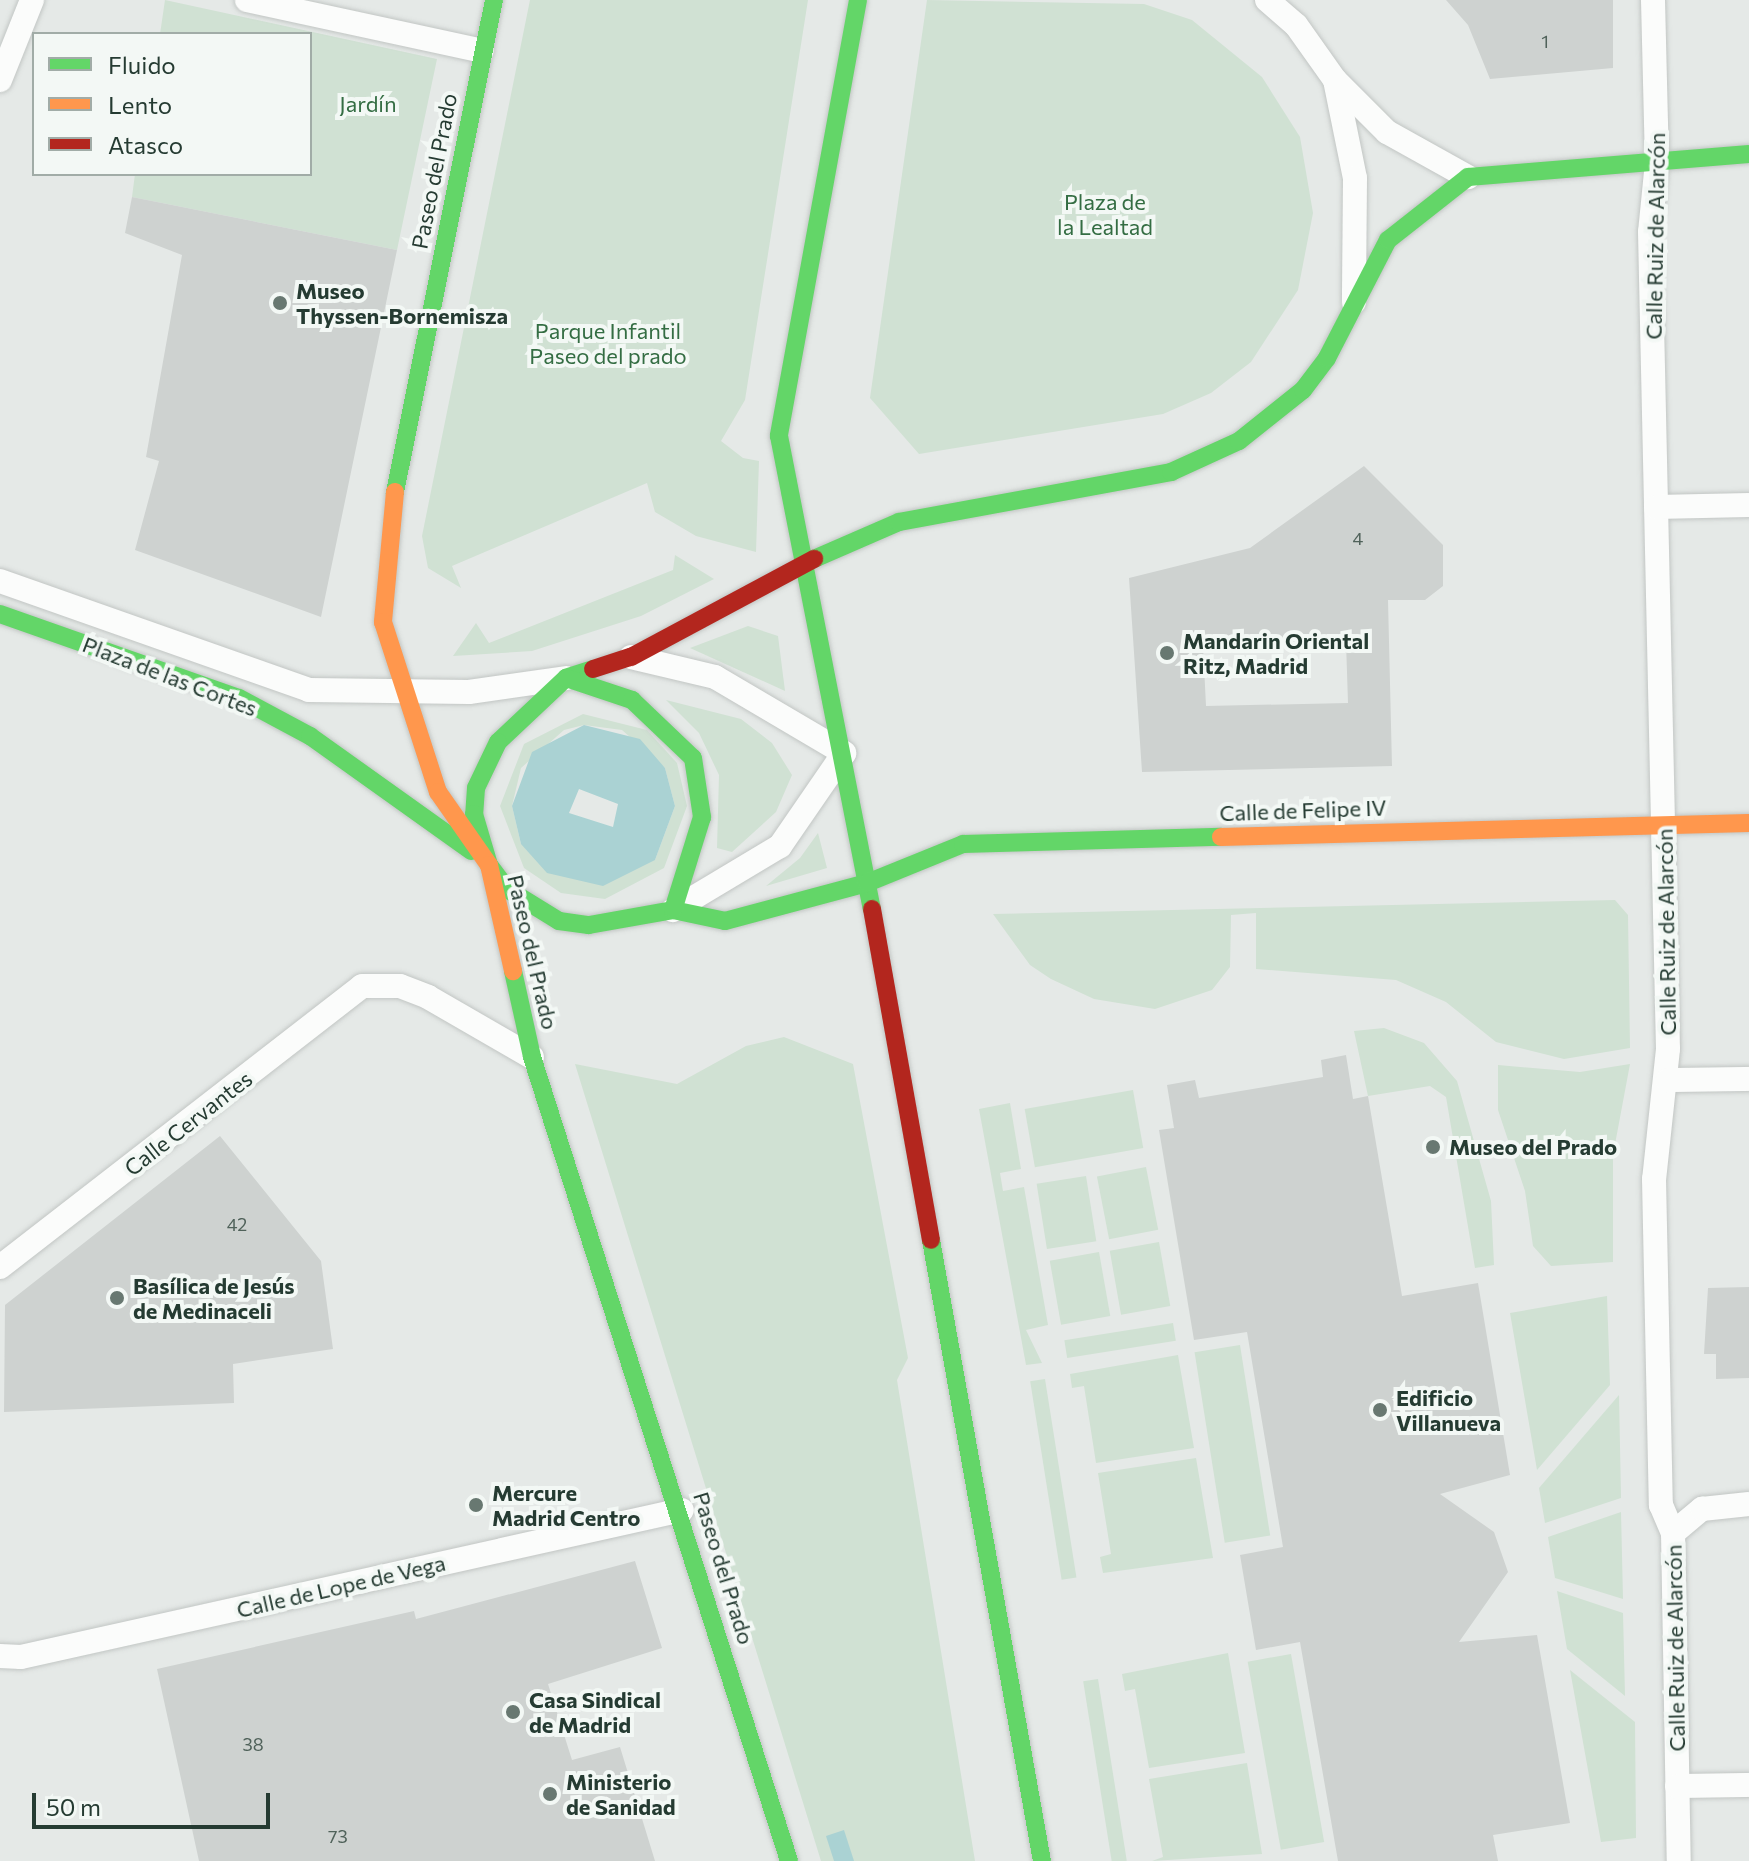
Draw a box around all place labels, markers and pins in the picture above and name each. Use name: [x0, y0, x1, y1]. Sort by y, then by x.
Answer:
place label: Museo Thyssen-Bornemisza: [296, 277, 508, 328]
marker: Museo Thyssen-Bornemisza: [271, 294, 289, 312]
place label: Mandarin Oriental Ritz, Madrid: [1183, 627, 1369, 678]
marker: Mandarin Oriental Ritz, Madrid: [1158, 644, 1176, 662]
place label: Museo del Prado: [1449, 1134, 1617, 1160]
marker: Museo del Prado: [1424, 1138, 1442, 1156]
place label: Basílica de Jesús de Medinaceli: [133, 1272, 295, 1324]
marker: Basílica de Jesús de Medinaceli: [108, 1289, 126, 1307]
place label: Edificio Villanueva: [1396, 1384, 1501, 1436]
marker: Edificio Villanueva: [1371, 1401, 1389, 1419]
place label: Mercure Madrid Centro: [492, 1479, 640, 1530]
marker: Mercure Madrid Centro: [467, 1496, 485, 1514]
place label: Casa Sindical de Madrid: [529, 1686, 661, 1738]
marker: Casa Sindical de Madrid: [504, 1703, 522, 1721]
place label: Ministerio de Sanidad: [566, 1768, 676, 1820]
marker: Ministerio de Sanidad: [541, 1785, 559, 1803]

